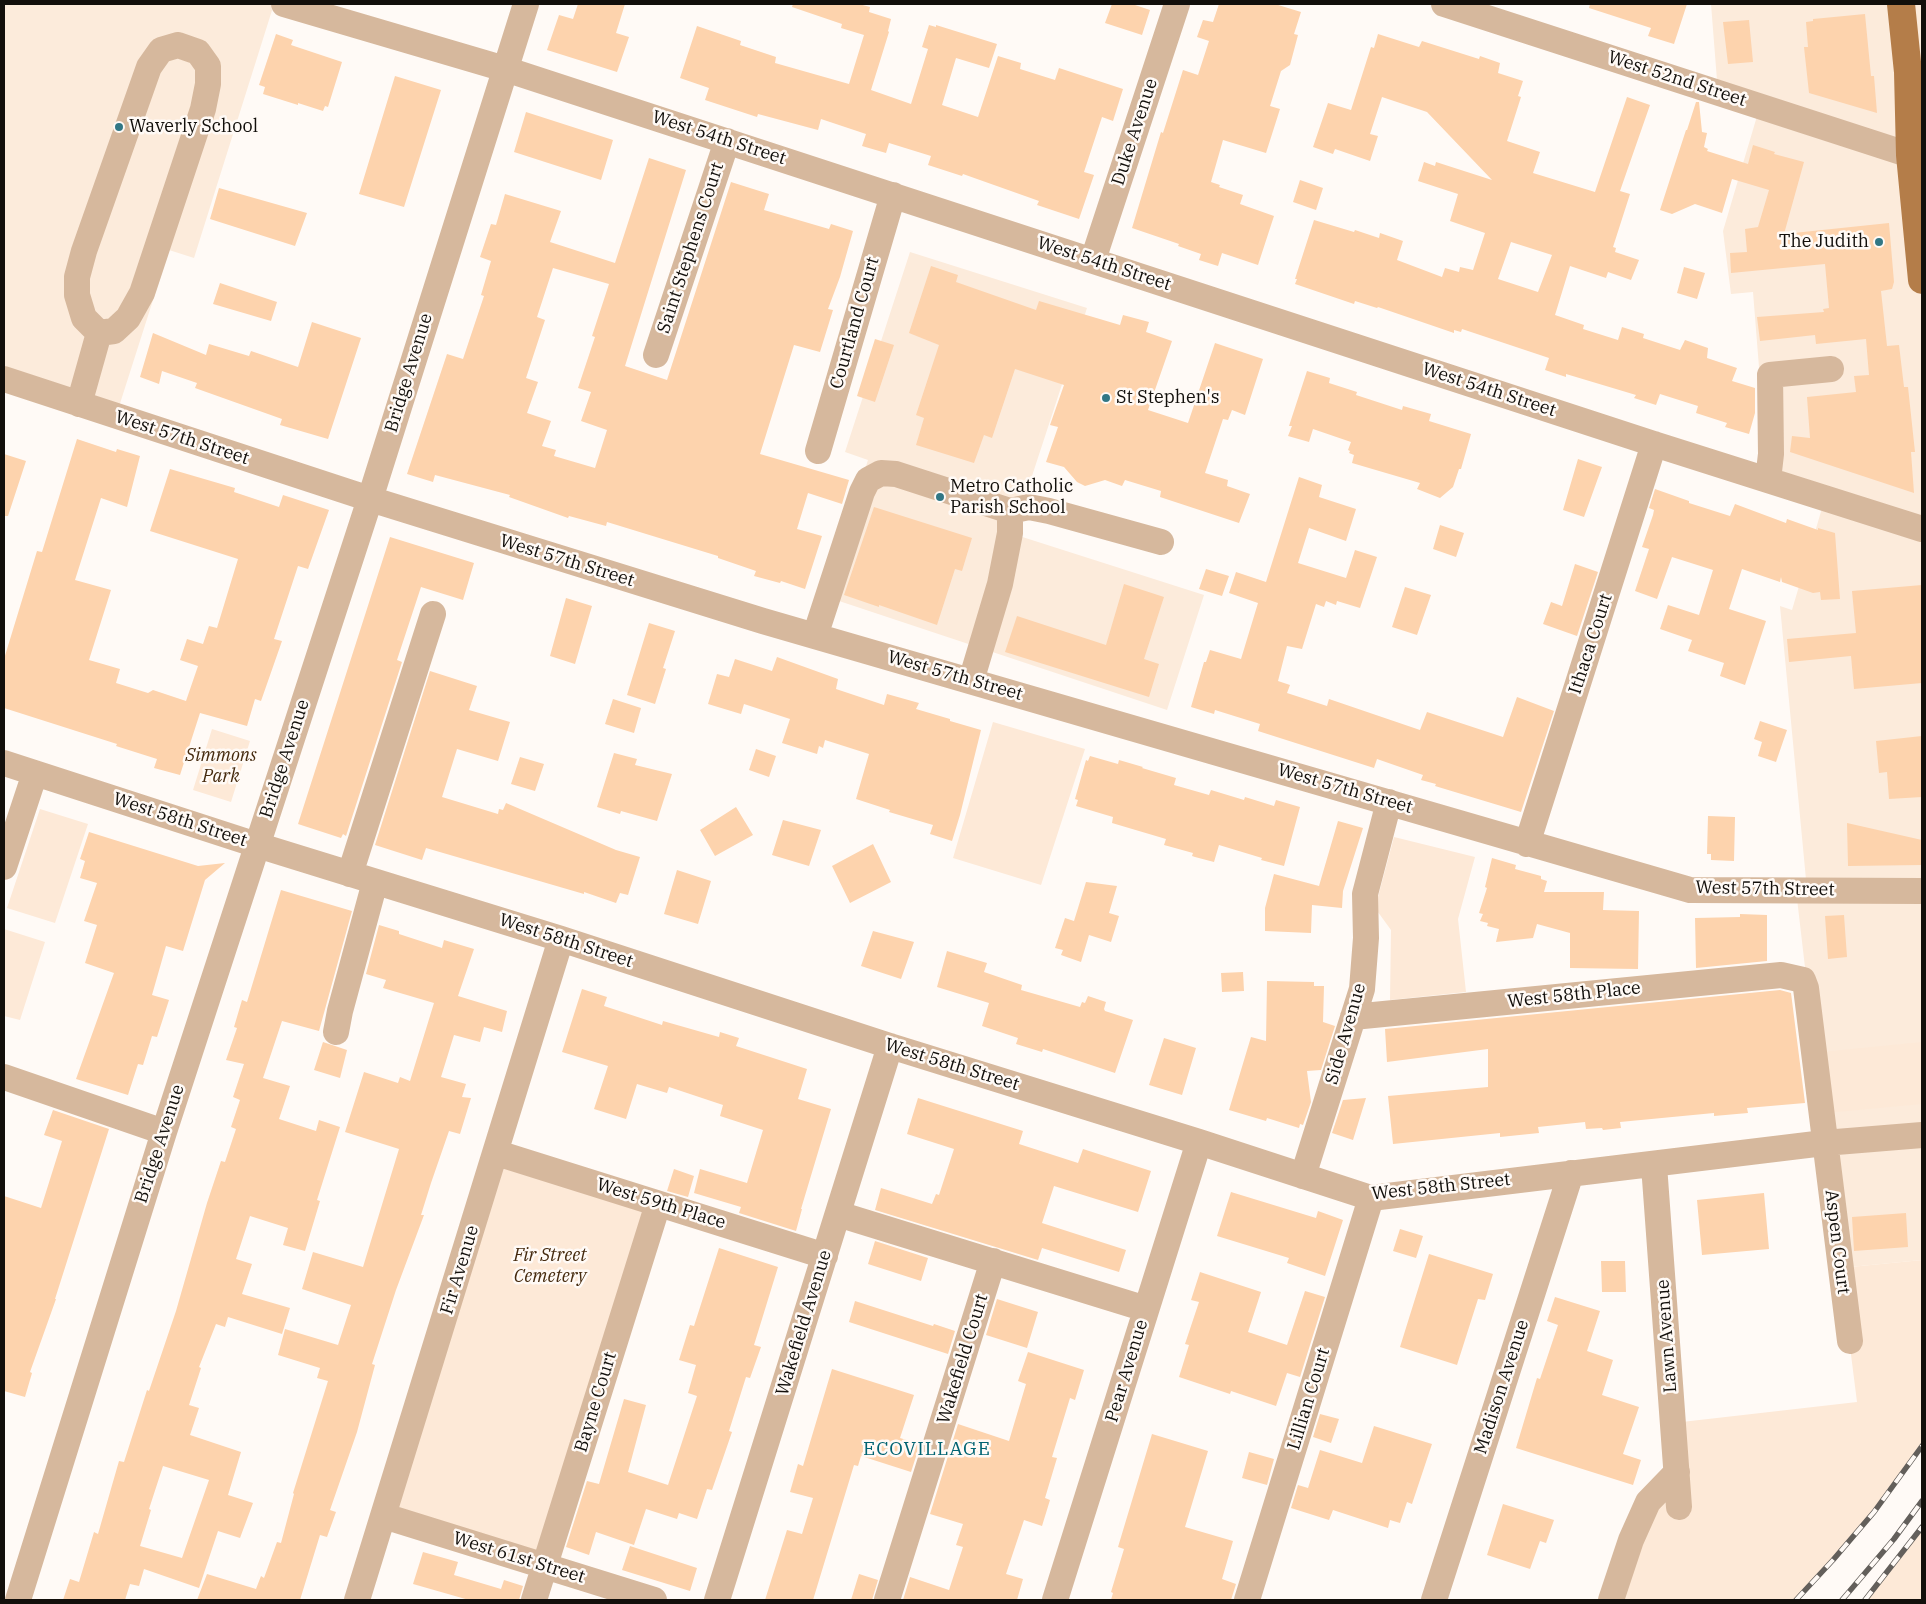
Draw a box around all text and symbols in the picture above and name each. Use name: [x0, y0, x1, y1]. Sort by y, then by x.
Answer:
street label: West 52nd Street: [1605, 46, 1749, 112]
street label: Duke Avenue: [1108, 76, 1162, 188]
street label: West 54th Street: [649, 106, 789, 170]
place label: Waverly School: [129, 116, 258, 138]
marker: Waverly School: [113, 121, 125, 133]
street label: Saint Stephens Court: [653, 160, 729, 336]
place label: The Judith: [1779, 231, 1869, 253]
street label: West 54th Street: [1034, 232, 1174, 296]
marker: The Judith: [1873, 236, 1885, 248]
street label: Courtland Court: [826, 254, 884, 392]
street label: Bridge Avenue: [381, 311, 437, 435]
street label: West 54th Street: [1419, 358, 1559, 422]
place label: St Stephen's: [1116, 387, 1220, 409]
marker: St Stephen's: [1100, 392, 1112, 404]
street label: West 57th Street: [112, 406, 252, 470]
place label: Metro Catholic Parish School: [950, 476, 1073, 518]
marker: Metro Catholic Parish School: [934, 491, 946, 503]
street label: West 57th Street: [497, 530, 637, 592]
street label: Ithaca Court: [1565, 591, 1617, 697]
street label: West 57th Street: [885, 646, 1025, 706]
street label: Bridge Avenue: [256, 697, 314, 821]
park label: Simmons Park: [185, 745, 257, 788]
street label: West 57th Street: [1275, 759, 1415, 819]
street label: West 58th Street: [110, 788, 250, 852]
street label: West 57th Street: [1695, 877, 1835, 901]
street label: West 58th Street: [496, 909, 636, 973]
street label: West 58th Place: [1506, 977, 1642, 1013]
street label: Side Avenue: [1321, 981, 1371, 1087]
street label: West 58th Street: [882, 1034, 1022, 1096]
street label: Bridge Avenue: [131, 1082, 189, 1206]
street label: West 58th Street: [1371, 1169, 1511, 1205]
street label: West 59th Place: [594, 1174, 728, 1234]
street label: Aspen Court: [1820, 1189, 1854, 1295]
street label: Fir Avenue: [436, 1223, 484, 1317]
park label: Fir Street Cemetery: [513, 1245, 587, 1288]
street label: Wakefield Avenue: [772, 1248, 836, 1398]
street label: Lawn Avenue: [1652, 1279, 1682, 1393]
street label: Wakefield Court: [933, 1291, 993, 1427]
street label: Pear Avenue: [1101, 1317, 1153, 1425]
street label: Madison Avenue: [1470, 1317, 1534, 1457]
street label: Lillian Court: [1283, 1345, 1335, 1453]
street label: Bayne Court: [570, 1349, 622, 1455]
district label: ECOVILLAGE: [862, 1439, 992, 1461]
street label: West 61st Street: [450, 1528, 588, 1588]

